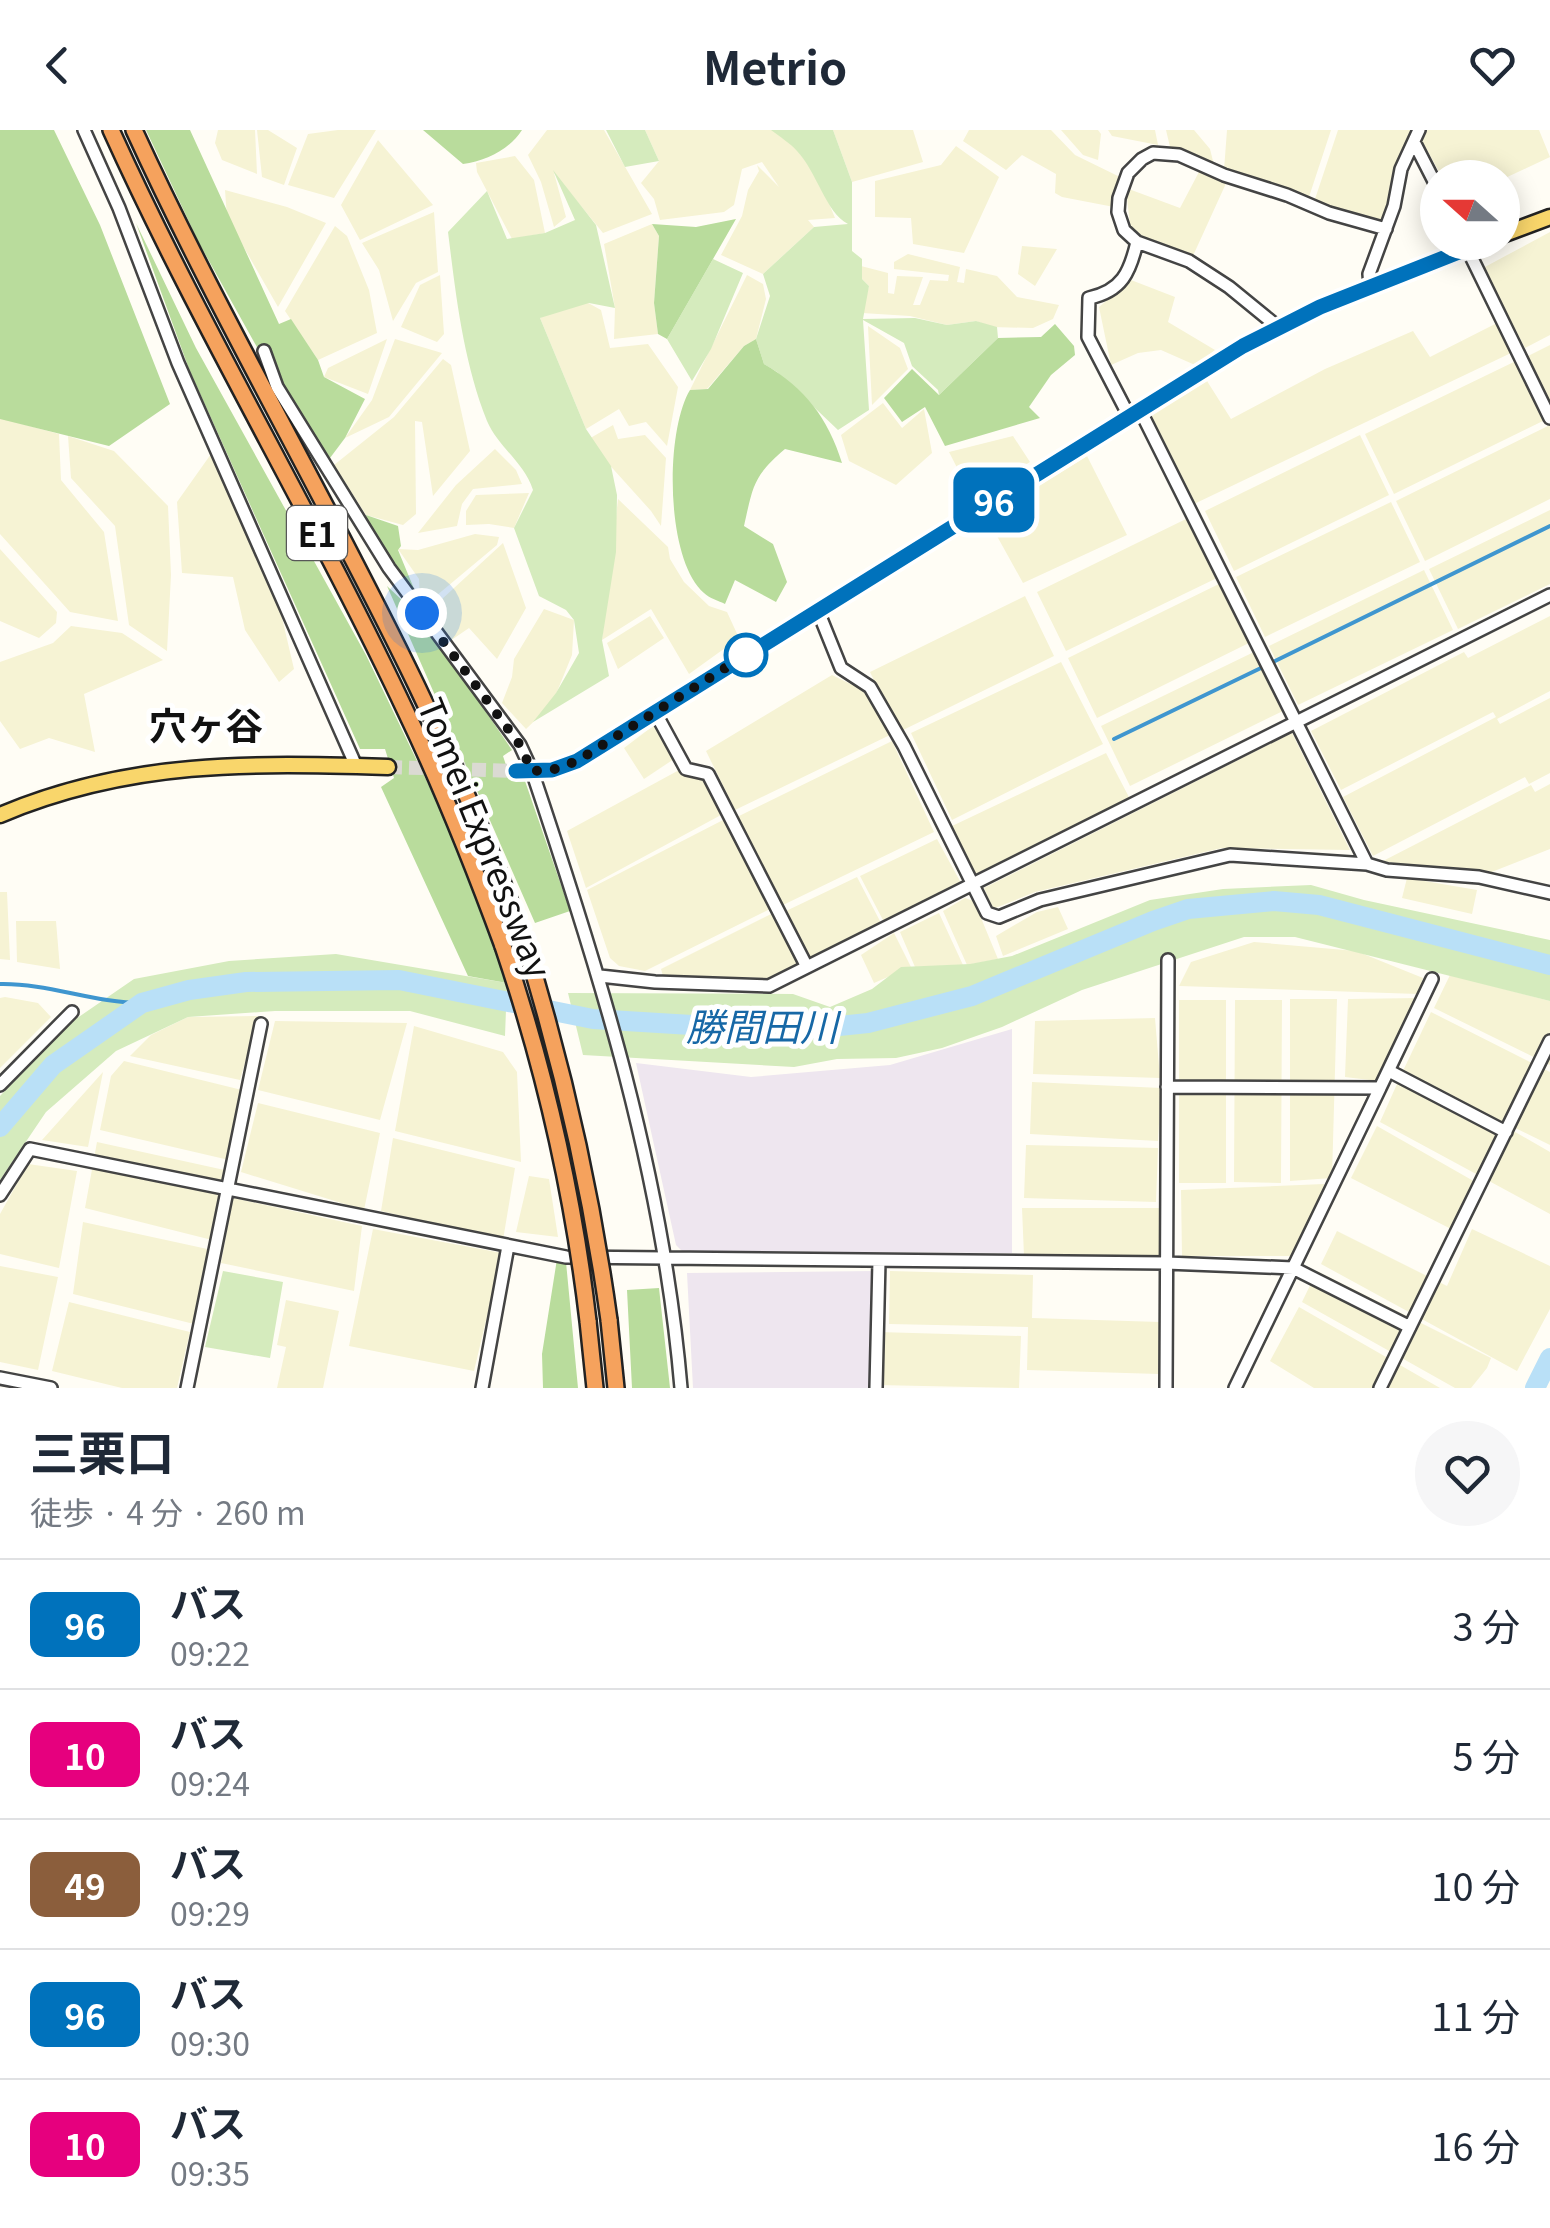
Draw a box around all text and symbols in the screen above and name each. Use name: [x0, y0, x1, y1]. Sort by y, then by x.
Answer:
text: Metrio: [703, 33, 847, 98]
icon: back: [30, 38, 85, 93]
icon: heart: [1465, 38, 1520, 93]
north arrow: [1420, 160, 1520, 260]
map controls: [1420, 160, 1520, 260]
line badge: 96: [949, 468, 1039, 532]
text: 96: [973, 475, 1015, 526]
road number: E1: [287, 506, 347, 560]
your location: [397, 588, 447, 638]
unlabelled marker: [725, 634, 767, 676]
street label: Tomei Expressway: [408, 689, 566, 985]
district label: 穴ヶ谷: [149, 696, 263, 751]
water label: 勝間田川: [686, 997, 842, 1052]
text: 三栗口: [30, 1415, 174, 1485]
button: heart: [1415, 1421, 1520, 1526]
text: 徒歩 · 4 分 · 260 m: [30, 1488, 306, 1534]
text: バス: [170, 1574, 246, 1629]
text: 3 分: [1452, 1597, 1520, 1652]
text: 96: [64, 1599, 106, 1650]
text: 09:22: [170, 1629, 250, 1675]
text: バス: [170, 1704, 246, 1759]
text: 5 分: [1452, 1727, 1520, 1782]
text: 10: [64, 1729, 106, 1780]
text: 09:24: [170, 1759, 250, 1805]
text: バス: [170, 1834, 246, 1889]
text: 10 分: [1431, 1857, 1520, 1912]
text: 49: [64, 1859, 106, 1910]
text: 09:29: [170, 1889, 250, 1935]
text: バス: [170, 1964, 246, 2019]
text: 11 分: [1431, 1987, 1520, 2042]
text: 96: [64, 1989, 106, 2040]
text: 09:30: [170, 2019, 250, 2065]
text: バス: [170, 2094, 246, 2149]
text: 16 分: [1431, 2117, 1520, 2172]
text: 10: [64, 2119, 106, 2170]
text: 09:35: [170, 2149, 250, 2195]

